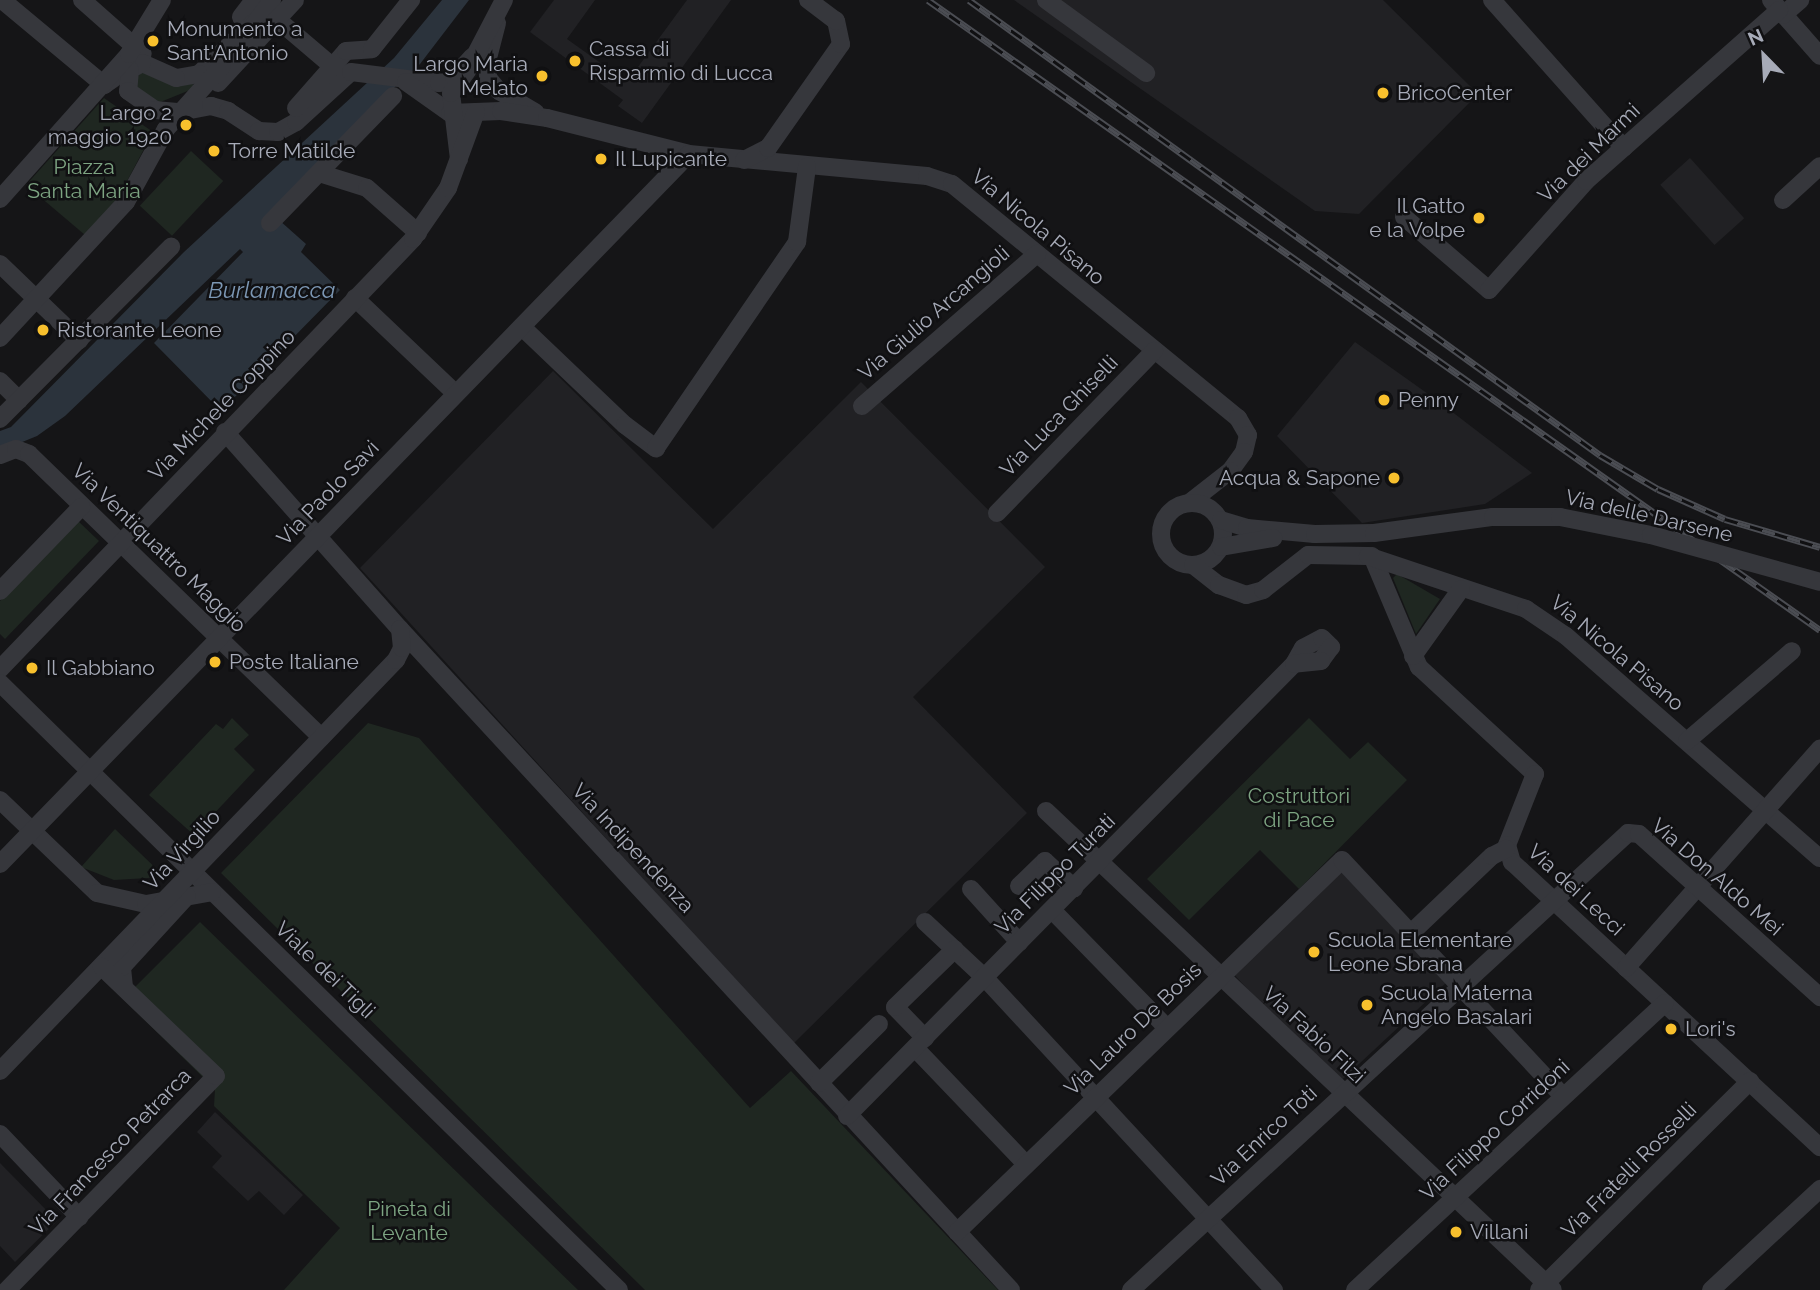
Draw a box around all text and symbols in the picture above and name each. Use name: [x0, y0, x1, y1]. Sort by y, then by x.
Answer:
place label: Monumento a Sant'Antonio: [167, 16, 302, 66]
north arrow: [1729, 21, 1799, 91]
text: N: [1744, 24, 1767, 50]
marker: Monumento a Sant'Antonio: [145, 33, 161, 49]
place label: Cassa di Risparmio di Lucca: [589, 36, 773, 86]
place label: Largo Maria Melato: [413, 51, 528, 101]
marker: Cassa di Risparmio di Lucca: [567, 53, 583, 69]
marker: Largo Maria Melato: [534, 68, 550, 84]
place label: BricoCenter: [1397, 80, 1512, 106]
marker: BricoCenter: [1375, 85, 1391, 101]
street label: Via dei Marmi: [1533, 98, 1645, 208]
place label: Largo 2 maggio 1920: [48, 100, 172, 150]
marker: Largo 2 maggio 1920: [178, 117, 194, 133]
place label: Torre Matilde: [228, 138, 355, 164]
marker: Torre Matilde: [206, 143, 222, 159]
place label: Il Lupicante: [615, 146, 728, 172]
marker: Il Lupicante: [593, 151, 609, 167]
park label: Piazza Santa Maria: [27, 154, 141, 204]
street label: Via Nicola Pisano: [966, 164, 1110, 290]
place label: Il Gatto e la Volpe: [1368, 193, 1465, 243]
marker: Il Gatto e la Volpe: [1471, 210, 1487, 226]
street label: Via Giulio Arcangioli: [853, 240, 1015, 386]
water label: Burlamacca: [208, 276, 336, 304]
place label: Ristorante Leone: [57, 317, 222, 343]
marker: Ristorante Leone: [35, 322, 51, 338]
street label: Via Michele Coppino: [143, 324, 301, 486]
street label: Via Luca Ghiselli: [995, 350, 1123, 482]
place label: Penny: [1398, 387, 1459, 413]
marker: Penny: [1376, 392, 1392, 408]
street label: Via Paolo Savi: [272, 435, 384, 551]
street label: Via Ventiquattro Maggio: [66, 458, 252, 638]
place label: Acqua & Sapone: [1219, 465, 1380, 491]
marker: Acqua & Sapone: [1386, 470, 1402, 486]
street label: Via delle Darsene: [1563, 484, 1735, 548]
street label: Via Nicola Pisano: [1545, 590, 1689, 716]
place label: Poste Italiane: [229, 649, 359, 675]
marker: Poste Italiane: [207, 654, 223, 670]
place label: Il Gabbiano: [46, 655, 155, 681]
marker: Il Gabbiano: [24, 660, 40, 676]
street label: Via Indipendenza: [567, 778, 699, 918]
park label: Costruttori di Pace: [1248, 783, 1350, 833]
street label: Via Virgilio: [138, 804, 226, 896]
street label: Via Filippo Turati: [989, 808, 1121, 940]
street label: Via Don Aldo Mei: [1646, 813, 1788, 941]
street label: Via dei Lecci: [1522, 839, 1630, 941]
street label: Viale dei Tigli: [270, 916, 380, 1024]
place label: Scuola Elementare Leone Sbrana: [1328, 927, 1512, 977]
marker: Scuola Elementare Leone Sbrana: [1306, 944, 1322, 960]
street label: Via Lauro De Bosis: [1059, 957, 1207, 1101]
place label: Scuola Materna Angelo Basalari: [1381, 980, 1533, 1030]
street label: Via Fabio Filzi: [1257, 981, 1371, 1089]
marker: Scuola Materna Angelo Basalari: [1359, 997, 1375, 1013]
place label: Lori's: [1685, 1016, 1736, 1042]
marker: Lori's: [1663, 1021, 1679, 1037]
street label: Via Filippo Corridoni: [1415, 1054, 1575, 1206]
street label: Via Francesco Petrarca: [24, 1063, 196, 1241]
street label: Via Enrico Toti: [1206, 1080, 1322, 1192]
street label: Via Fratelli Rosselli: [1556, 1097, 1702, 1243]
park label: Pineta di Levante: [367, 1196, 451, 1246]
place label: Villani: [1470, 1219, 1529, 1245]
marker: Villani: [1448, 1224, 1464, 1240]

